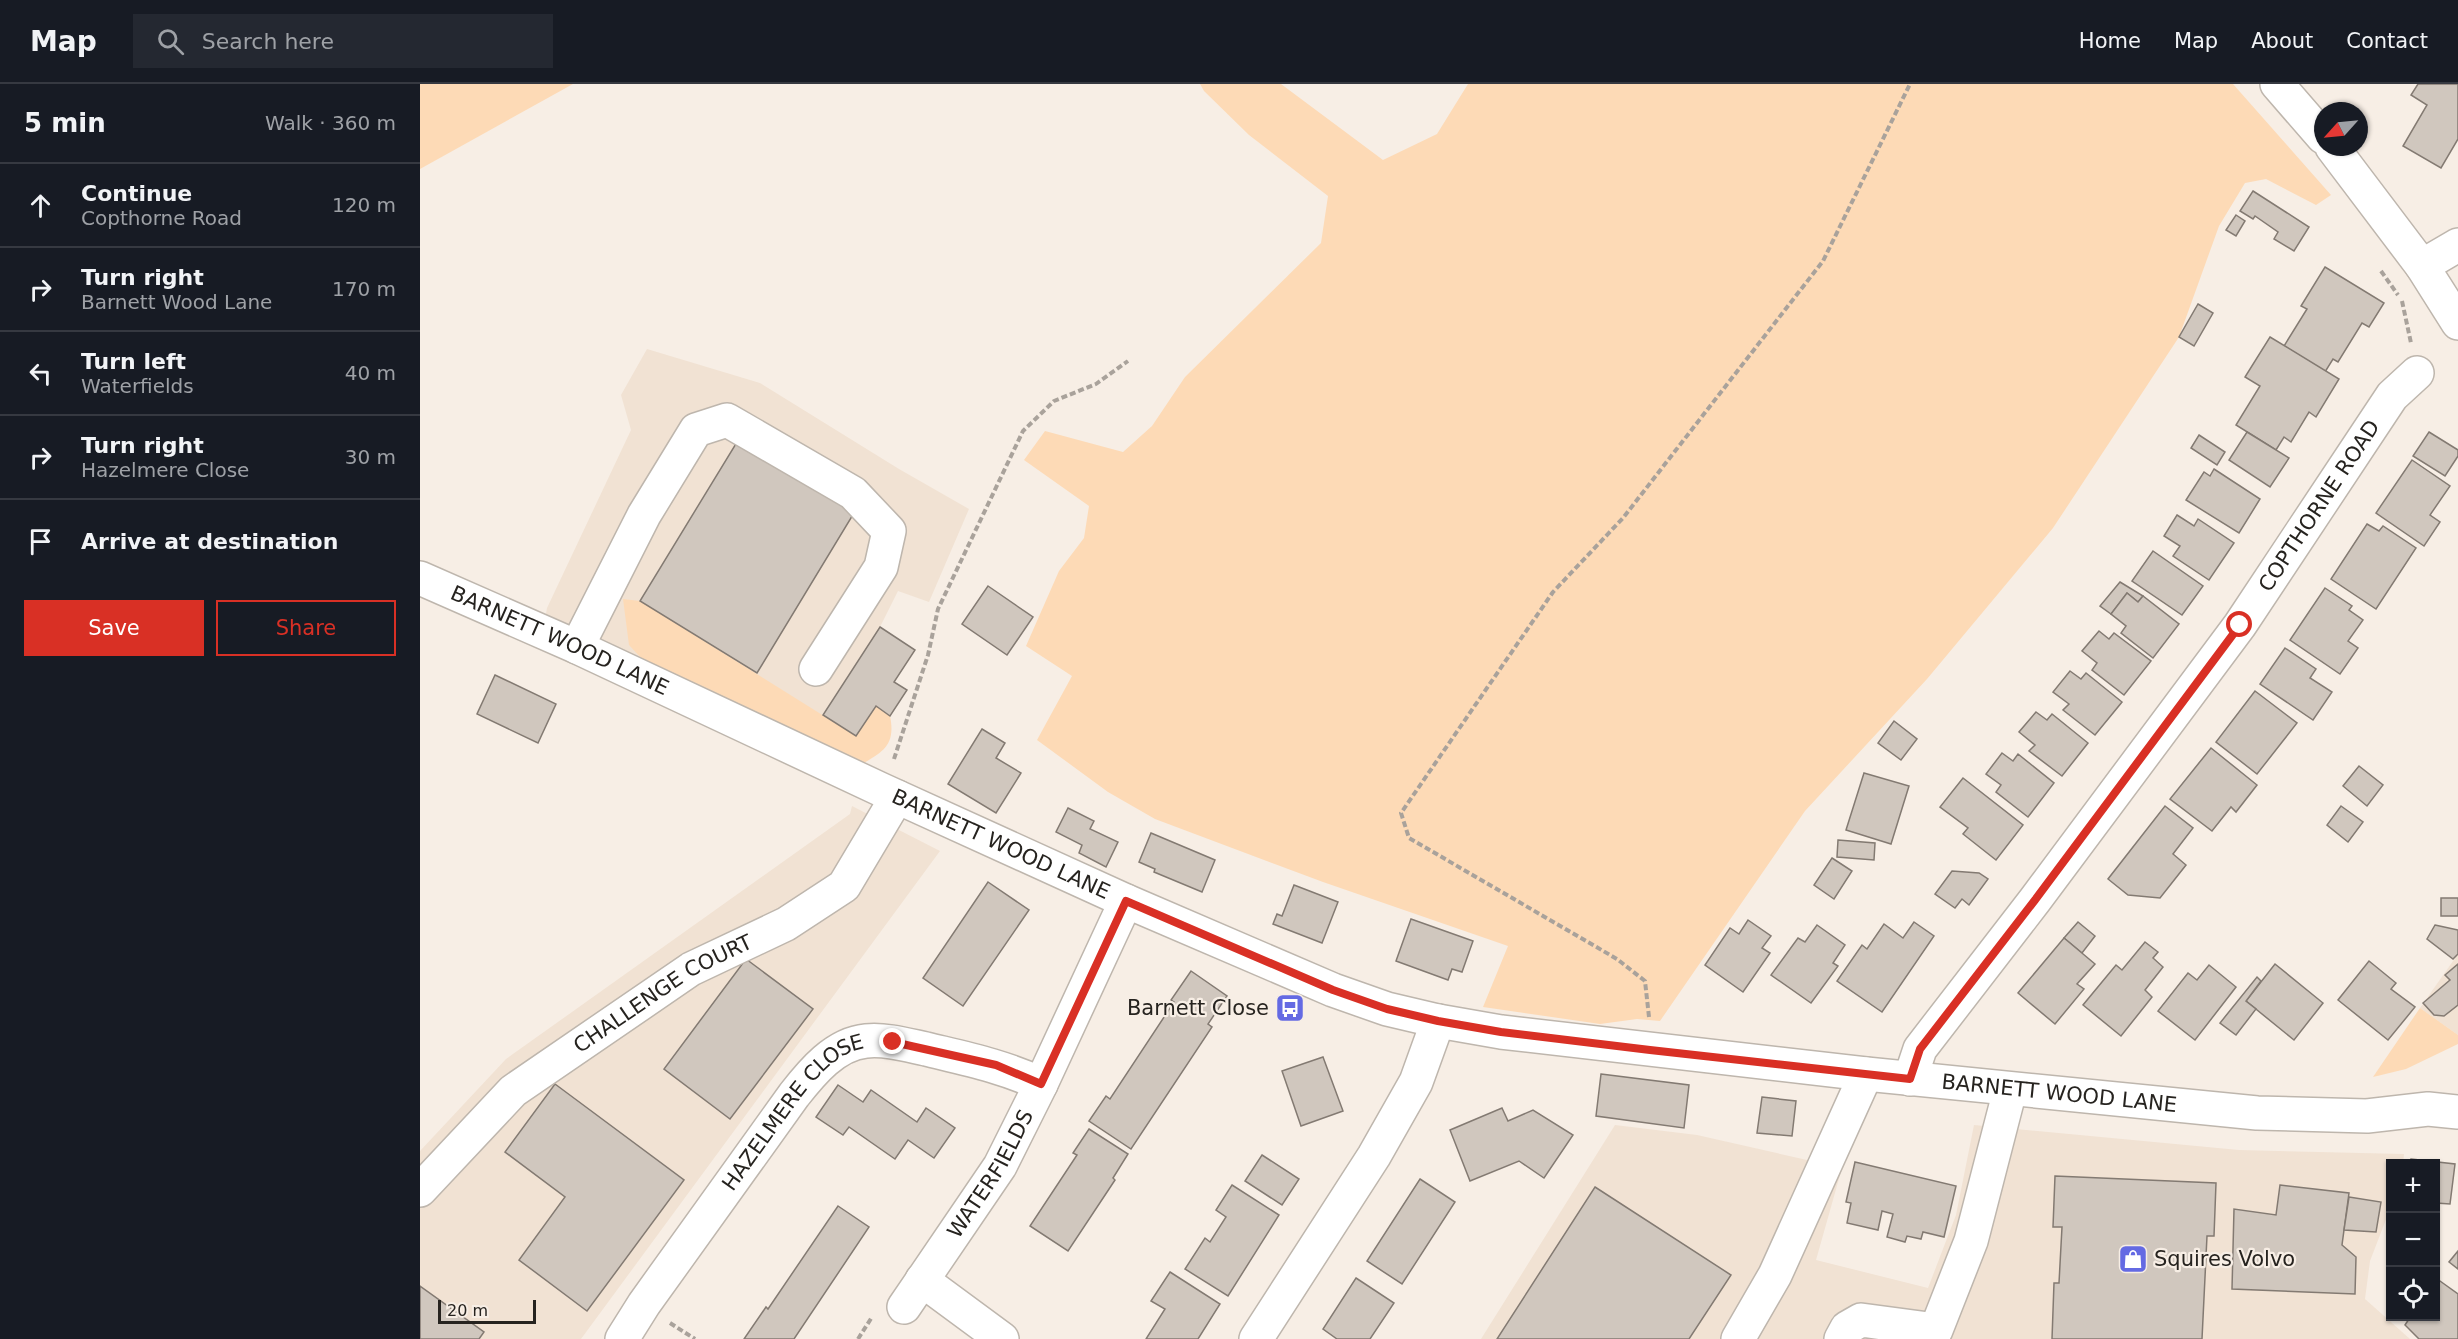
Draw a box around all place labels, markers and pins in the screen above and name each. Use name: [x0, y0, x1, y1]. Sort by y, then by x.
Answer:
bus stop icon: Barnett Close: [1274, 992, 1306, 1024]
place label: Barnett Close: [1127, 996, 1269, 1020]
shop icon: Squires Volvo: [2117, 1243, 2149, 1275]
place label: Squires Volvo: [2154, 1247, 2295, 1271]

